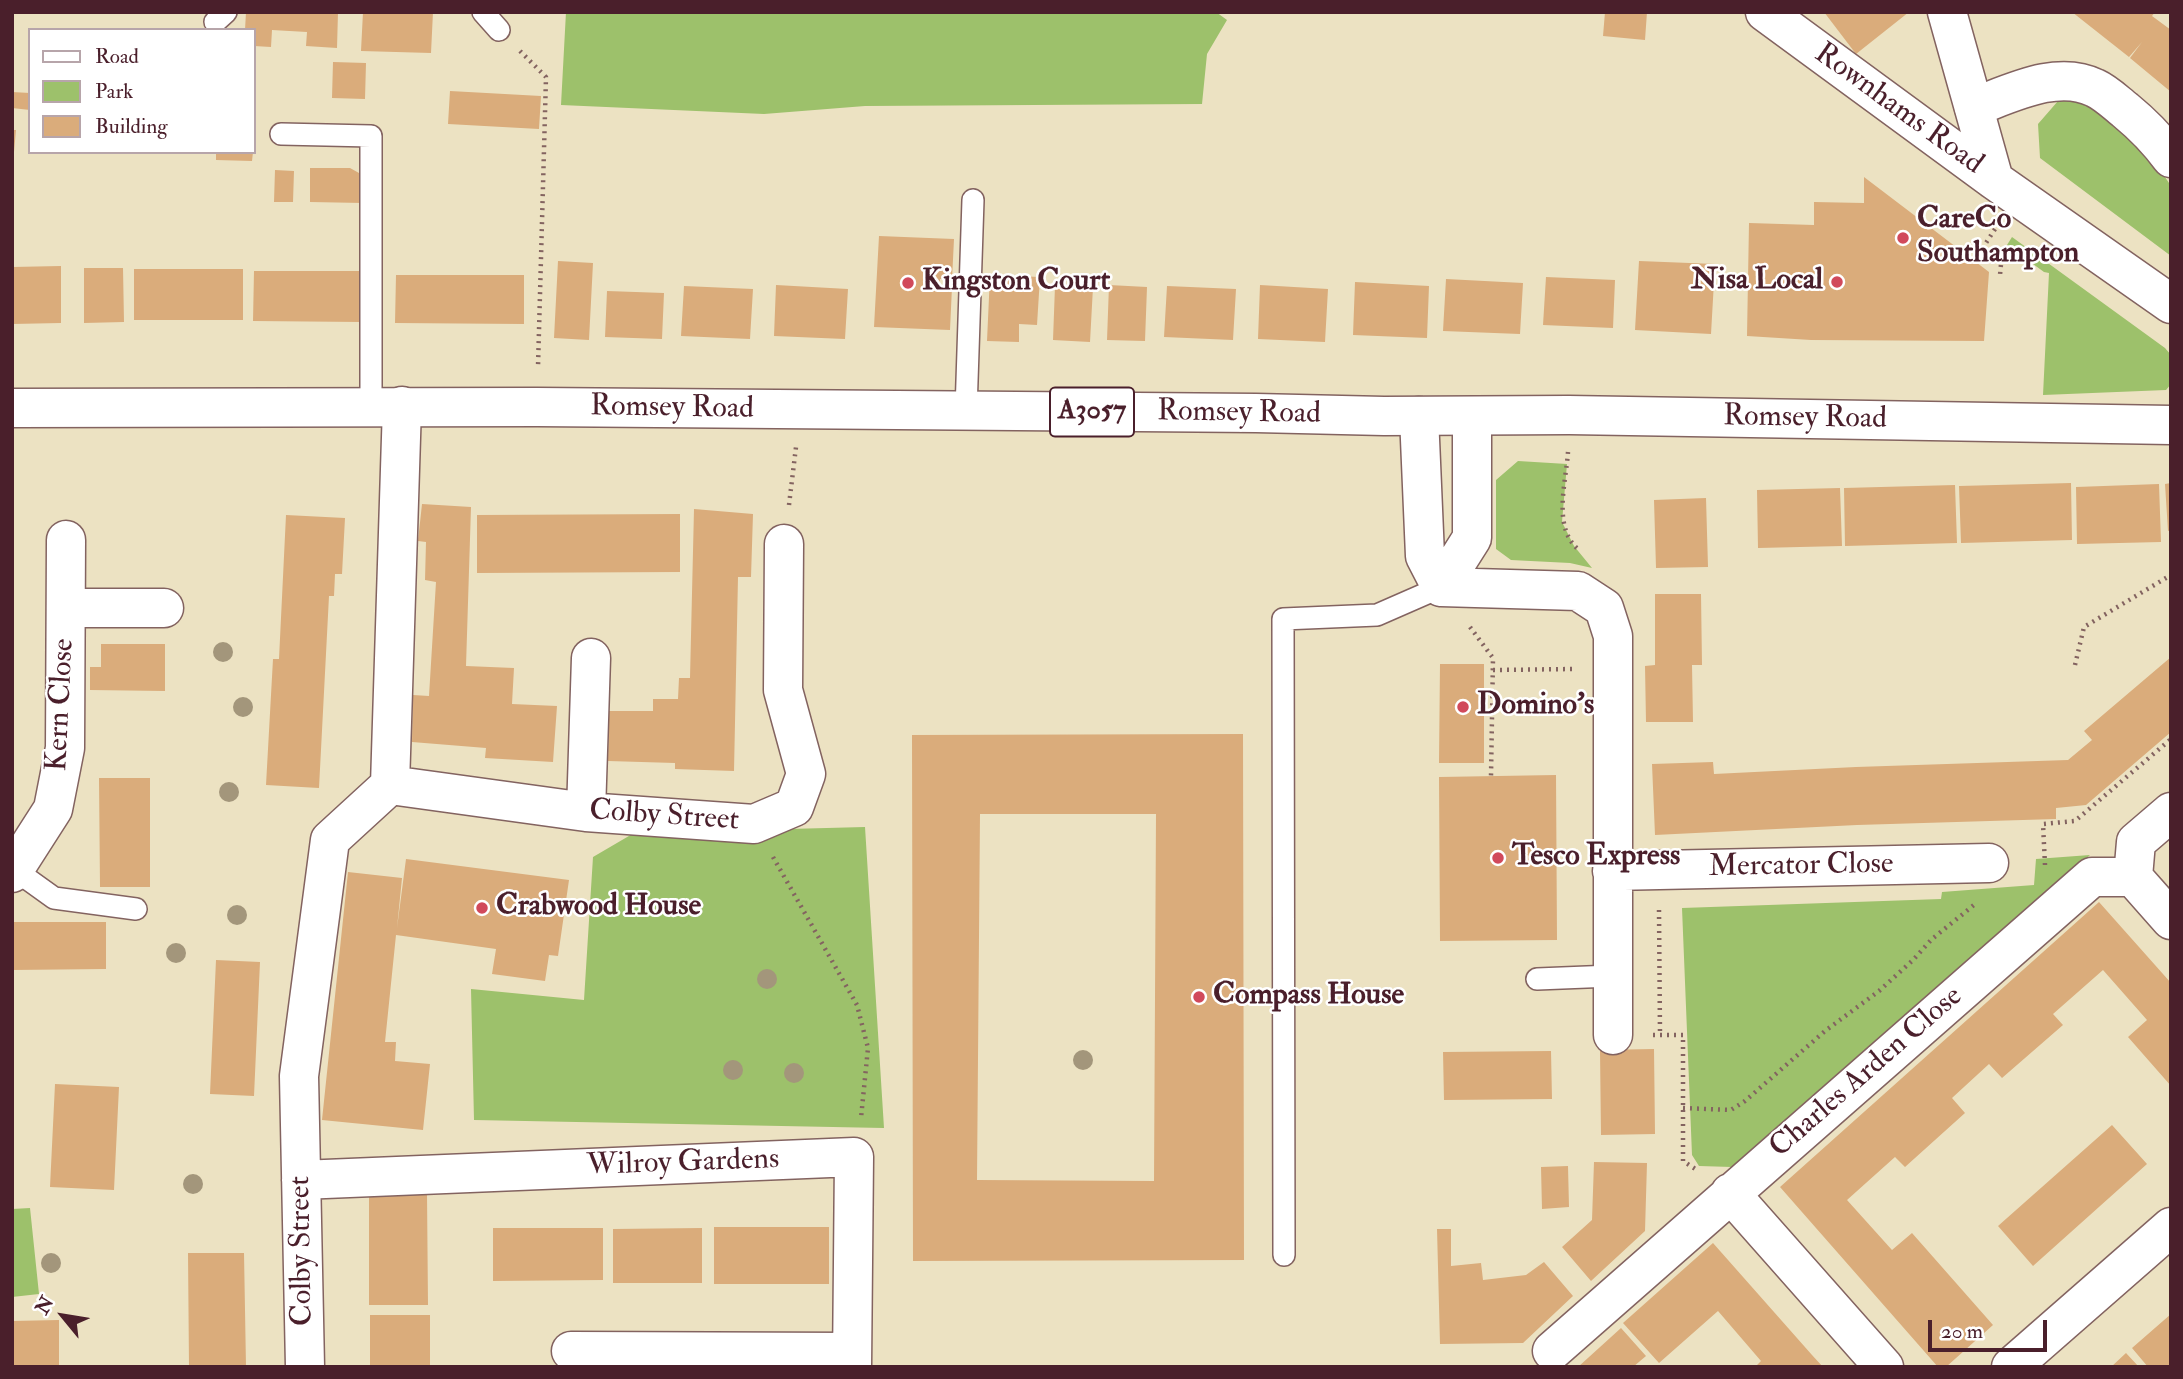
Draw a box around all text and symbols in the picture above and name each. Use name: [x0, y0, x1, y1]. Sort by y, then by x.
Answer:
legend: [28, 28, 256, 154]
street label: Rownhams Road: [1806, 37, 1990, 183]
text: Road: [95, 43, 139, 70]
text: Park: [95, 78, 133, 105]
text: Building: [95, 113, 168, 140]
place label: CareCo Southampton: [1917, 203, 2079, 274]
marker: CareCo Southampton: [1895, 230, 1911, 246]
place label: Nisa Local: [1691, 264, 1823, 300]
place label: Kingston Court: [922, 265, 1110, 301]
marker: Nisa Local: [1829, 274, 1845, 290]
marker: Kingston Court: [900, 275, 916, 291]
road number: A3057: [1050, 388, 1134, 436]
street label: Romsey Road: [590, 390, 754, 428]
street label: Romsey Road: [1157, 395, 1321, 433]
street label: Romsey Road: [1723, 400, 1887, 438]
street label: Kern Close: [41, 638, 83, 772]
place label: Domino's: [1477, 689, 1594, 725]
marker: Domino's: [1455, 699, 1471, 715]
street label: Colby Street: [588, 794, 740, 840]
place label: Tesco Express: [1512, 840, 1680, 876]
street label: Mercator Close: [1708, 847, 1894, 887]
marker: Tesco Express: [1490, 850, 1506, 866]
place label: Crabwood House: [496, 890, 701, 926]
marker: Crabwood House: [474, 900, 490, 916]
place label: Compass House: [1213, 979, 1404, 1015]
street label: Charles Arden Close: [1763, 979, 1971, 1167]
marker: Compass House: [1191, 989, 1207, 1005]
street label: Wilroy Gardens: [586, 1143, 780, 1185]
street label: Colby Street: [284, 1176, 322, 1326]
north arrow: [28, 1281, 98, 1351]
text: N: [30, 1292, 59, 1319]
scale bar: [1931, 1306, 2050, 1350]
text: 20 m: [1941, 1318, 1983, 1345]

